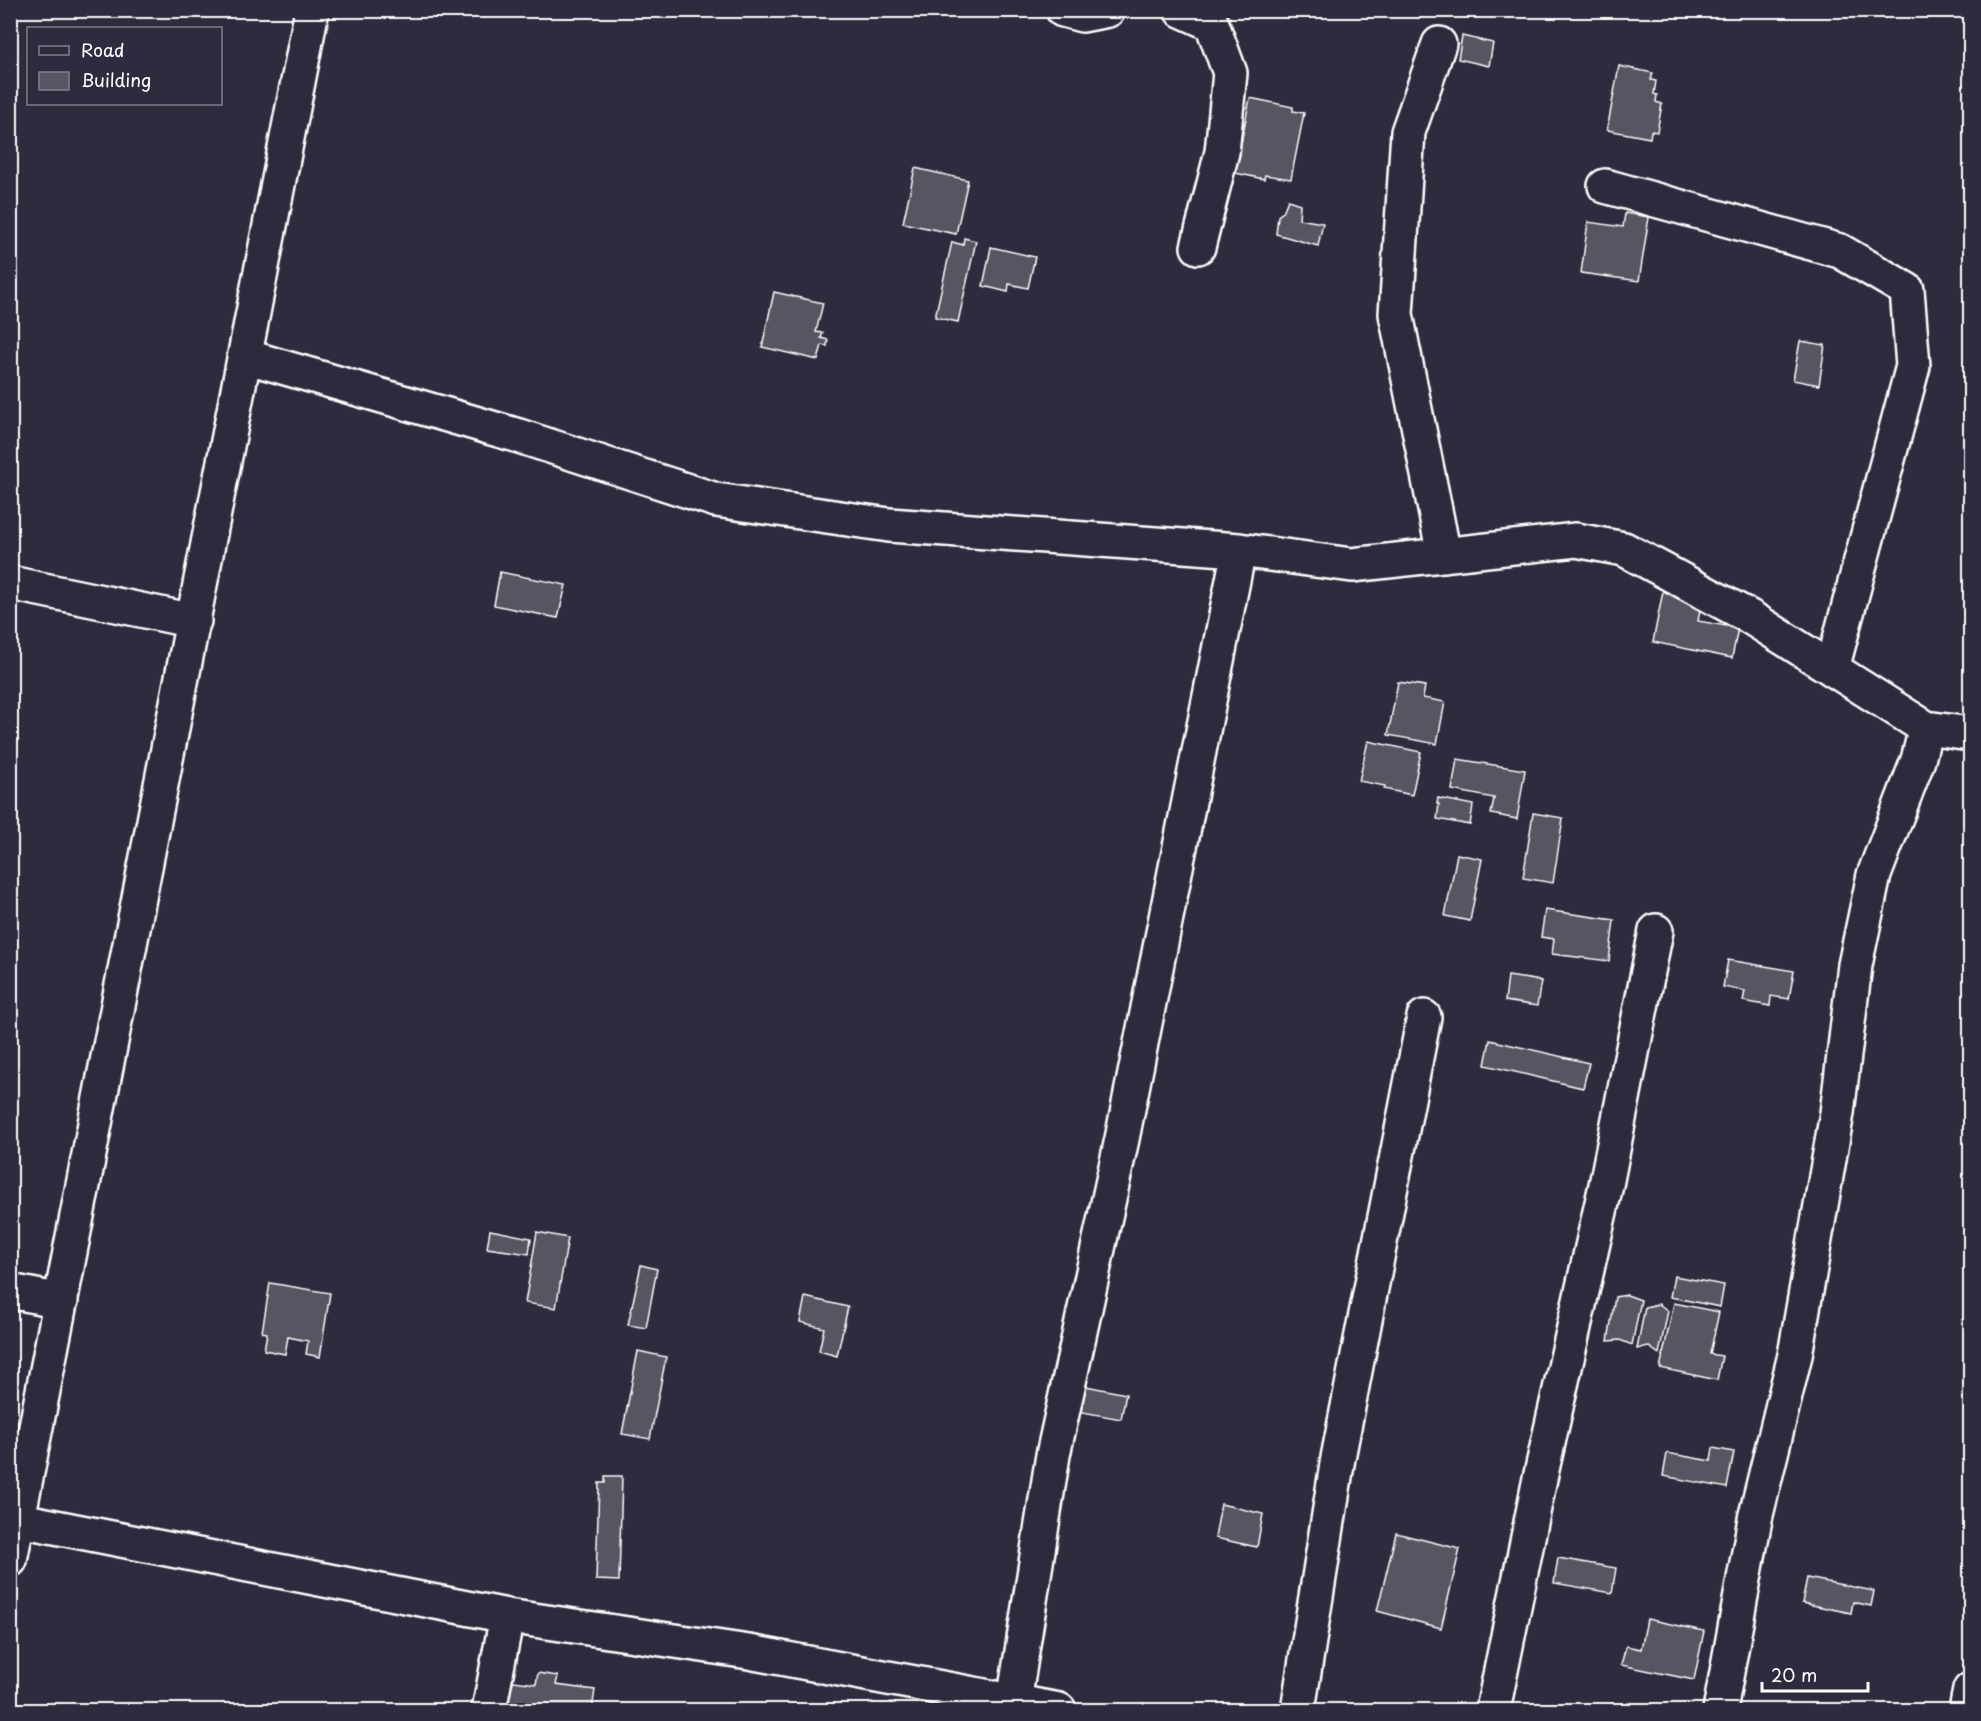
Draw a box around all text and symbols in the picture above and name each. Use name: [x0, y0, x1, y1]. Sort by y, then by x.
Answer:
legend: [27, 27, 222, 105]
text: Road: [81, 36, 125, 63]
text: Building: [81, 66, 151, 93]
scale bar: [1762, 1655, 1868, 1693]
text: 20 m: [1771, 1661, 1817, 1688]

